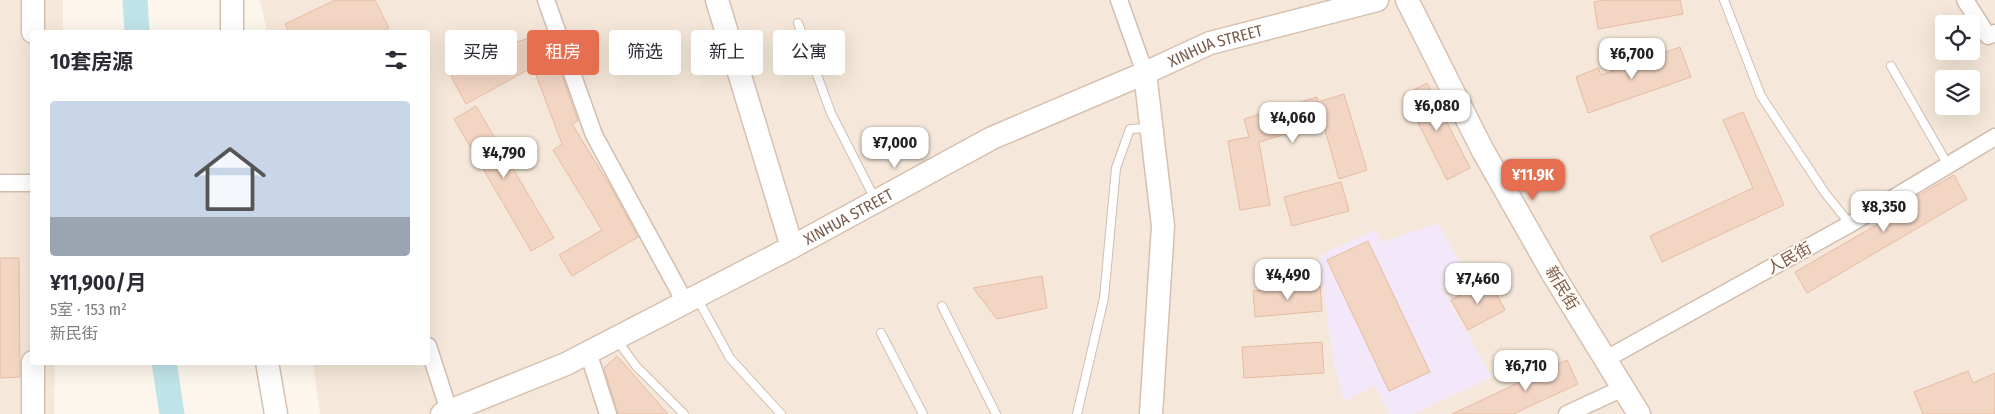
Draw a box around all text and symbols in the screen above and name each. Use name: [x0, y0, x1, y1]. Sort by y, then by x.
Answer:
map controls: [1935, 15, 1980, 115]
button: locate: [1935, 15, 1980, 60]
street label: XINHUA STREET: [1165, 20, 1265, 71]
chip: 买房: [445, 30, 517, 75]
chip: 租房: [527, 30, 599, 75]
chip: 筛选: [609, 30, 681, 75]
chip: 新上: [691, 30, 763, 75]
chip: 公寓: [773, 30, 845, 75]
pin: ¥6,700: [1591, 38, 1673, 80]
text: ¥6,700: [1610, 44, 1654, 63]
icon: filters: [382, 46, 410, 74]
text: 10套房源: [50, 49, 133, 75]
button: layers: [1935, 70, 1980, 115]
pin: ¥6,080: [1396, 90, 1478, 132]
text: ¥6,080: [1414, 96, 1460, 115]
pin: ¥4,060: [1252, 102, 1334, 144]
text: ¥4,060: [1270, 108, 1316, 127]
pin: ¥7,000: [854, 126, 936, 169]
text: ¥7,000: [873, 133, 917, 152]
icon: home: [185, 134, 275, 224]
pin: ¥4,790: [463, 136, 545, 179]
text: ¥4,790: [482, 143, 526, 162]
pin: ¥11.9K: [1492, 158, 1574, 201]
text: ¥11.9K: [1512, 165, 1554, 184]
street label: XINHUA STREET: [800, 184, 897, 249]
pin: ¥8,350: [1843, 190, 1925, 233]
text: ¥8,350: [1862, 197, 1906, 216]
street label: 人民街: [1763, 238, 1815, 278]
pin: ¥4,490: [1247, 258, 1329, 301]
pin: ¥7,460: [1437, 262, 1519, 305]
street label: 新民街: [1541, 263, 1583, 313]
text: ¥4,490: [1266, 265, 1310, 284]
text: ¥7,460: [1456, 269, 1500, 288]
text: ¥11,900/月: [50, 270, 147, 296]
text: 5室 · 153 m²: [50, 300, 127, 319]
text: 新民街: [50, 324, 98, 343]
pin: ¥6,710: [1485, 350, 1567, 392]
text: ¥6,710: [1505, 356, 1547, 375]

